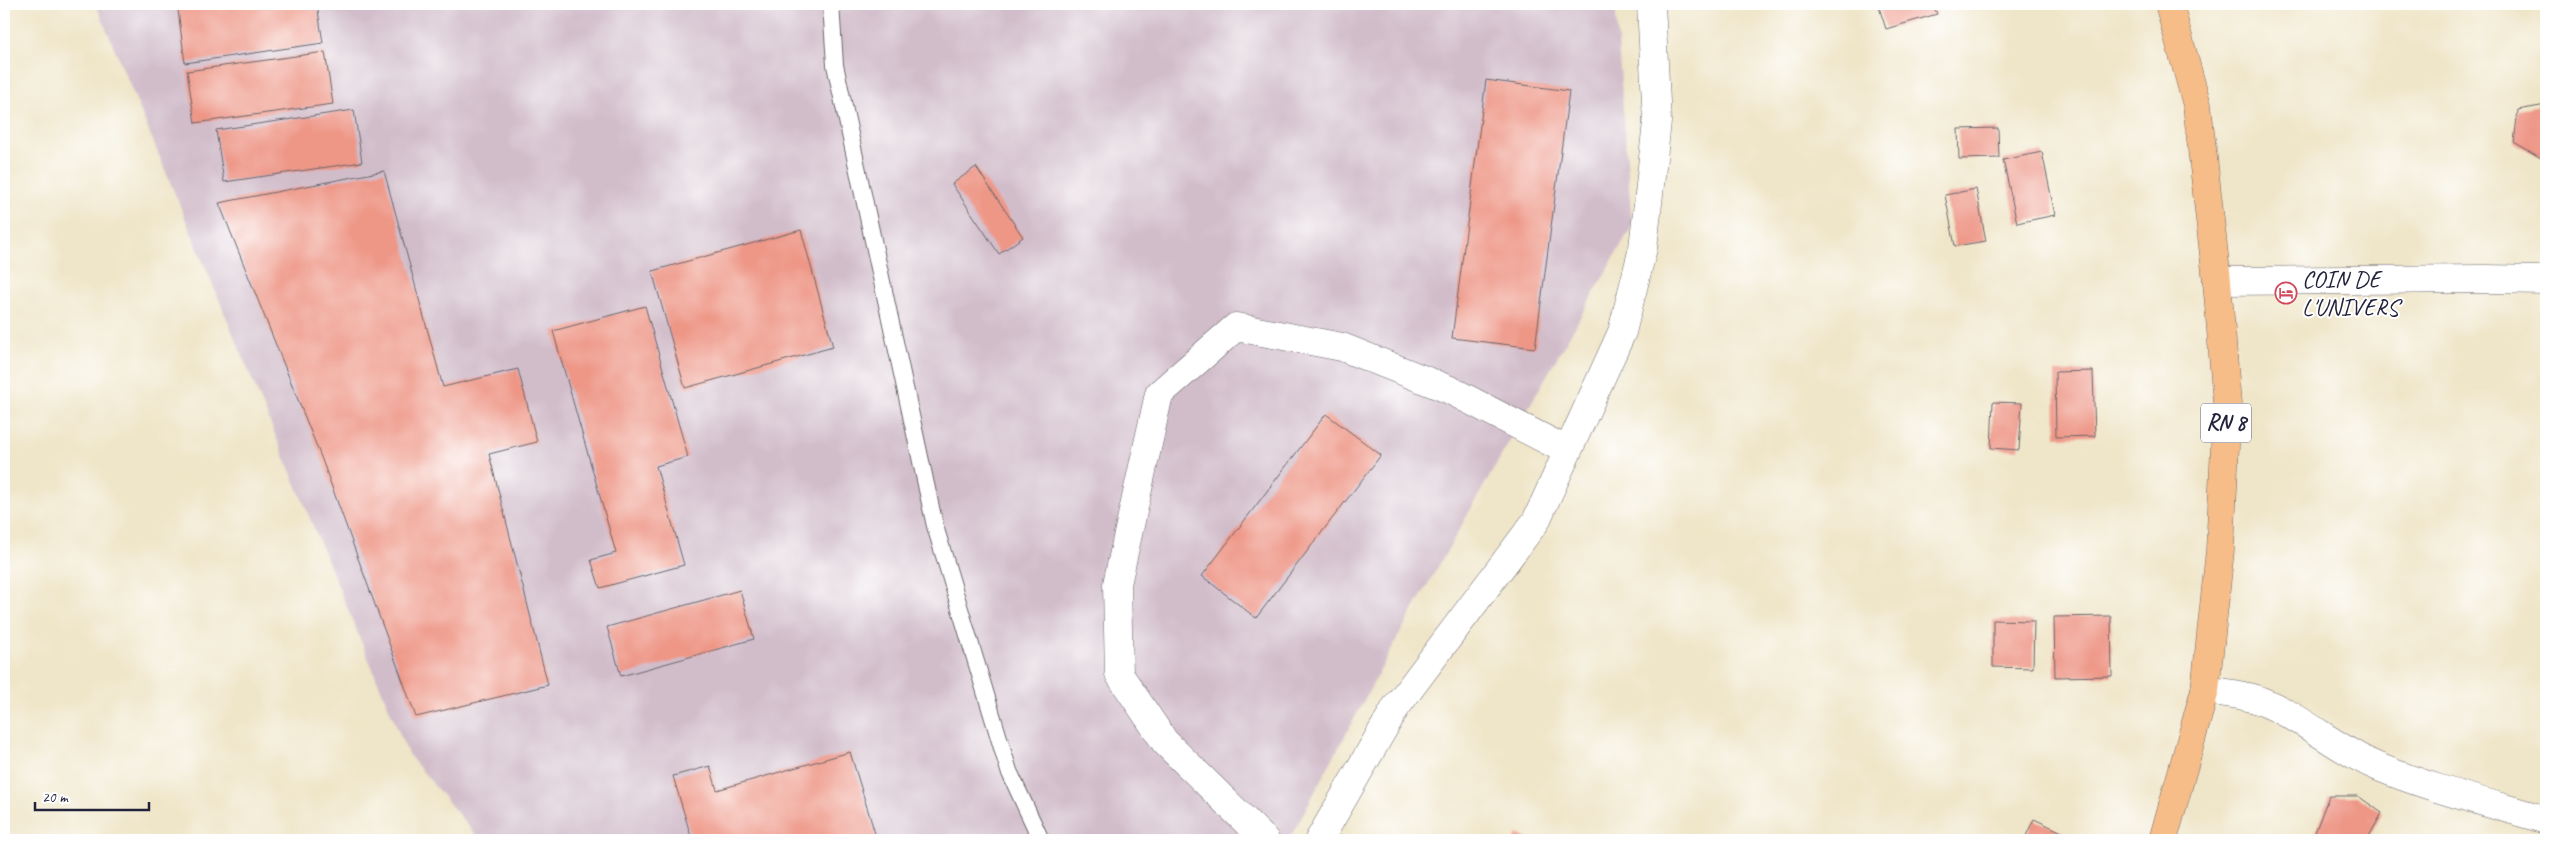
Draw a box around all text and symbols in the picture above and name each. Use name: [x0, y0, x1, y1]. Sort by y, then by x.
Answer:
place label: COIN DE L'UNIVERS: [2302, 264, 2403, 322]
hotel icon: COIN DE L'UNIVERS: [2274, 281, 2298, 305]
road number: RN 8: [2201, 403, 2251, 442]
scale bar: [35, 779, 149, 811]
text: 20 m: [42, 788, 69, 807]

